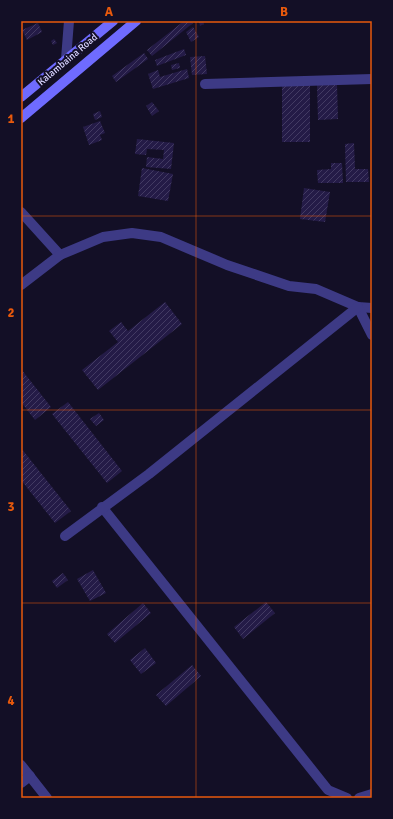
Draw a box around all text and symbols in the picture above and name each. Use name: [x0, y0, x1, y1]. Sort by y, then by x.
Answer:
text: A: [105, 4, 114, 20]
text: B: [280, 4, 288, 20]
street label: Kalambaina Road: [35, 31, 100, 88]
text: 1: [7, 111, 15, 127]
text: 2: [7, 305, 15, 321]
text: 3: [7, 499, 15, 515]
text: 4: [7, 693, 15, 709]

